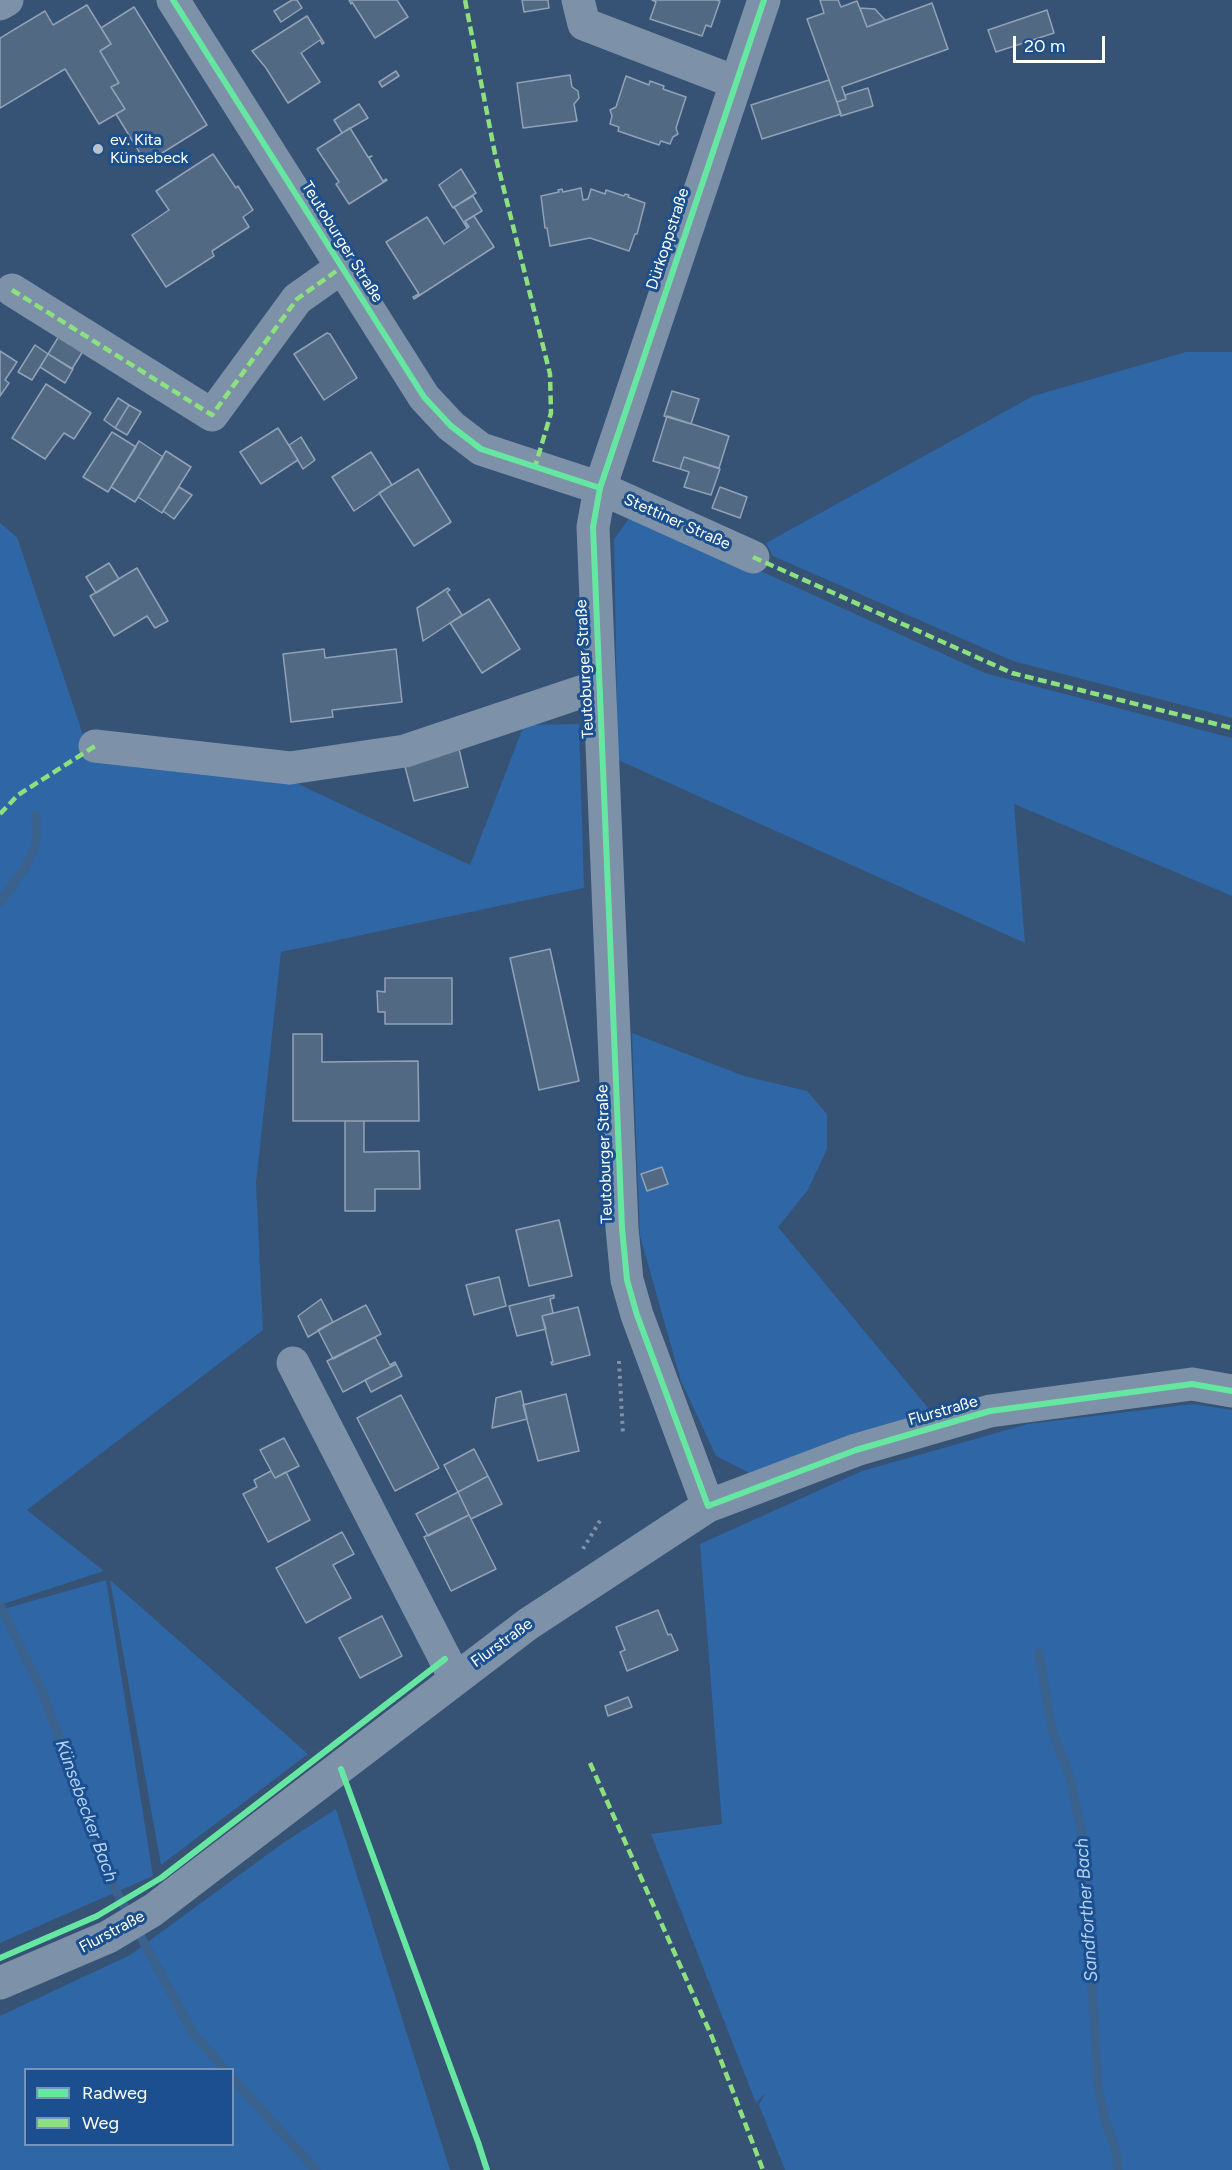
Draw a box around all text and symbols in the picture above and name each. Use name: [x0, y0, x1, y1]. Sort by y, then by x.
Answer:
scale bar: [1016, 24, 1108, 62]
text: 20 m: [1024, 35, 1065, 57]
place label: ev. Kita Künsebeck: [110, 130, 188, 168]
marker: ev. Kita Künsebeck: [91, 142, 105, 156]
street label: Teutoburger Straße: [297, 178, 387, 306]
street label: Dürkoppstraße: [642, 186, 694, 292]
street label: Stettiner Straße: [621, 490, 733, 554]
street label: Teutoburger Straße: [572, 599, 598, 739]
street label: Teutoburger Straße: [593, 1084, 617, 1224]
street label: Flurstraße: [906, 1392, 980, 1430]
street label: Flurstraße: [467, 1614, 537, 1672]
water label: Künsebecker Bach: [50, 1737, 122, 1885]
water label: Sandforther Bach: [1071, 1837, 1103, 1983]
street label: Flurstraße: [76, 1907, 148, 1957]
legend: [24, 2068, 234, 2146]
text: Radweg: [82, 2082, 147, 2104]
text: Weg: [82, 2112, 119, 2134]

